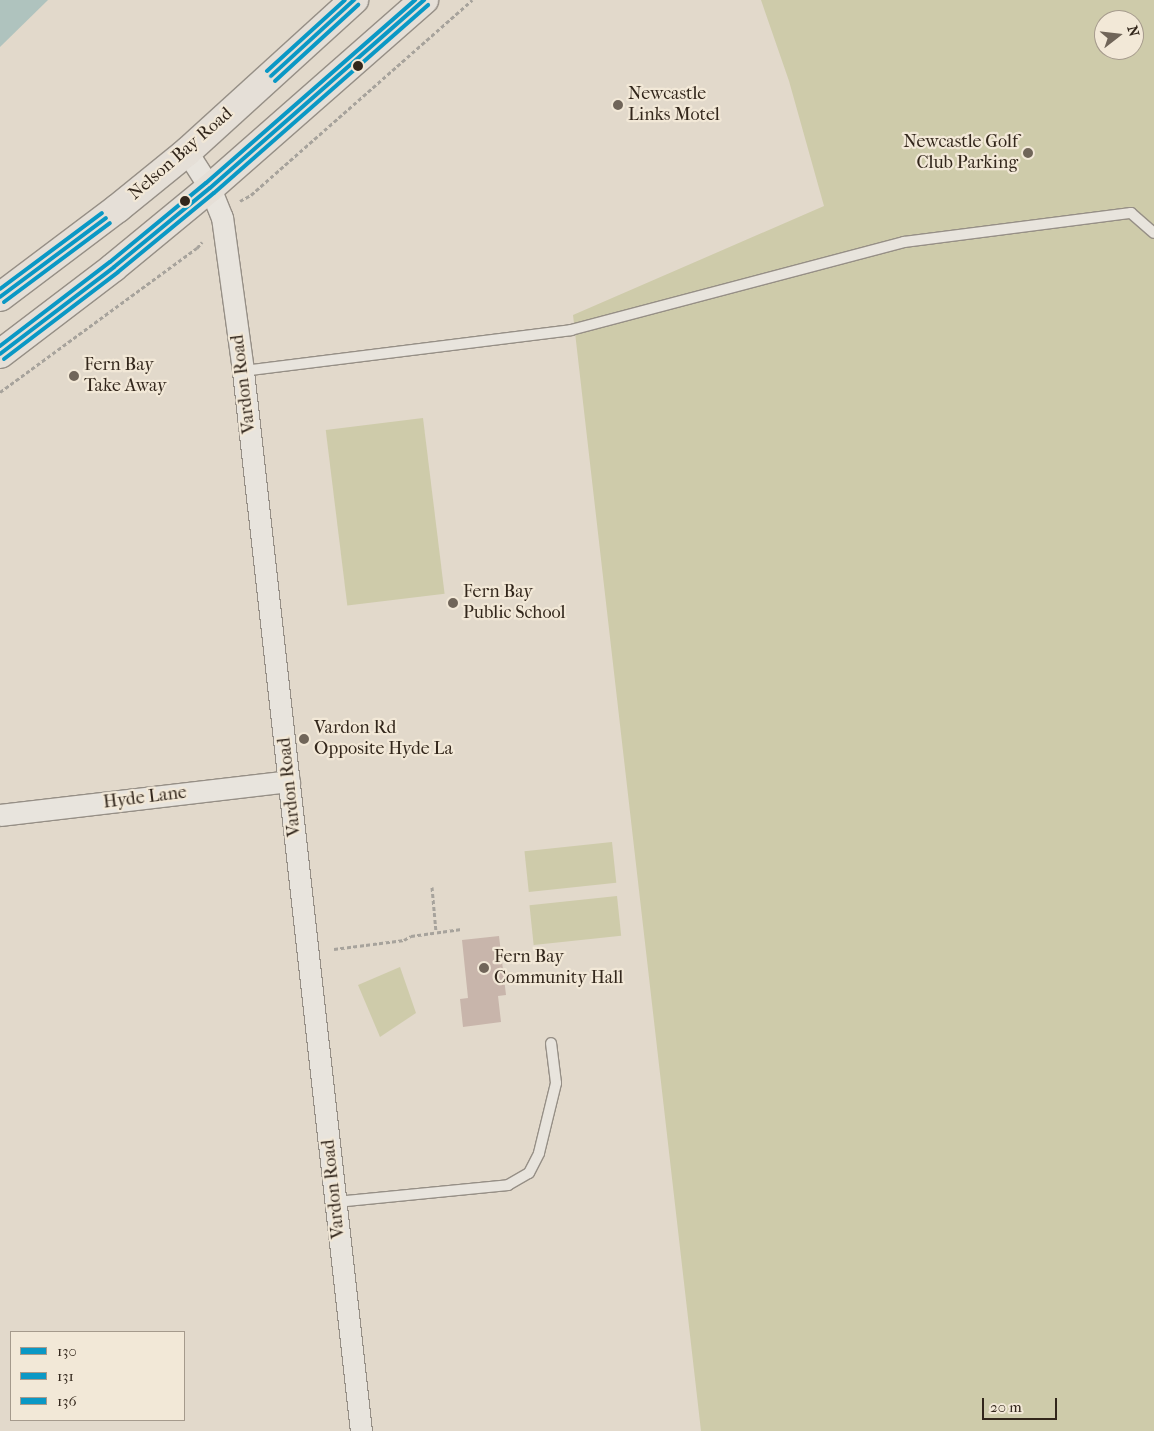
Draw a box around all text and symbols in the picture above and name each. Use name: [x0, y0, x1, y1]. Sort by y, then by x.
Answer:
north arrow: [1094, 10, 1144, 60]
text: N: [1123, 24, 1143, 38]
unlabelled marker: [353, 61, 363, 71]
place label: Newcastle Links Motel: [628, 84, 720, 126]
marker: Newcastle Links Motel: [612, 99, 624, 111]
street label: Nelson Bay Road: [125, 103, 237, 205]
place label: Newcastle Golf Club Parking: [903, 132, 1018, 174]
marker: Newcastle Golf Club Parking: [1022, 147, 1034, 159]
unlabelled marker: [180, 196, 190, 206]
street label: Vardon Road: [227, 333, 261, 435]
place label: Fern Bay Take Away: [84, 355, 167, 398]
marker: Fern Bay Take Away: [68, 370, 80, 382]
place label: Fern Bay Public School: [463, 582, 565, 624]
marker: Fern Bay Public School: [447, 597, 459, 609]
place label: Vardon Rd Opposite Hyde La: [314, 718, 453, 761]
marker: Vardon Rd Opposite Hyde La: [298, 733, 310, 745]
street label: Vardon Road: [274, 736, 306, 838]
street label: Hyde Lane: [102, 782, 188, 814]
place label: Fern Bay Community Hall: [494, 947, 623, 990]
marker: Fern Bay Community Hall: [478, 962, 490, 974]
street label: Vardon Road: [318, 1138, 350, 1240]
legend: [10, 1331, 185, 1421]
text: 130: [57, 1342, 77, 1360]
text: 131: [57, 1367, 74, 1385]
scale bar: [984, 1388, 1059, 1420]
text: 136: [57, 1392, 77, 1410]
text: 20 m: [990, 1398, 1022, 1416]

